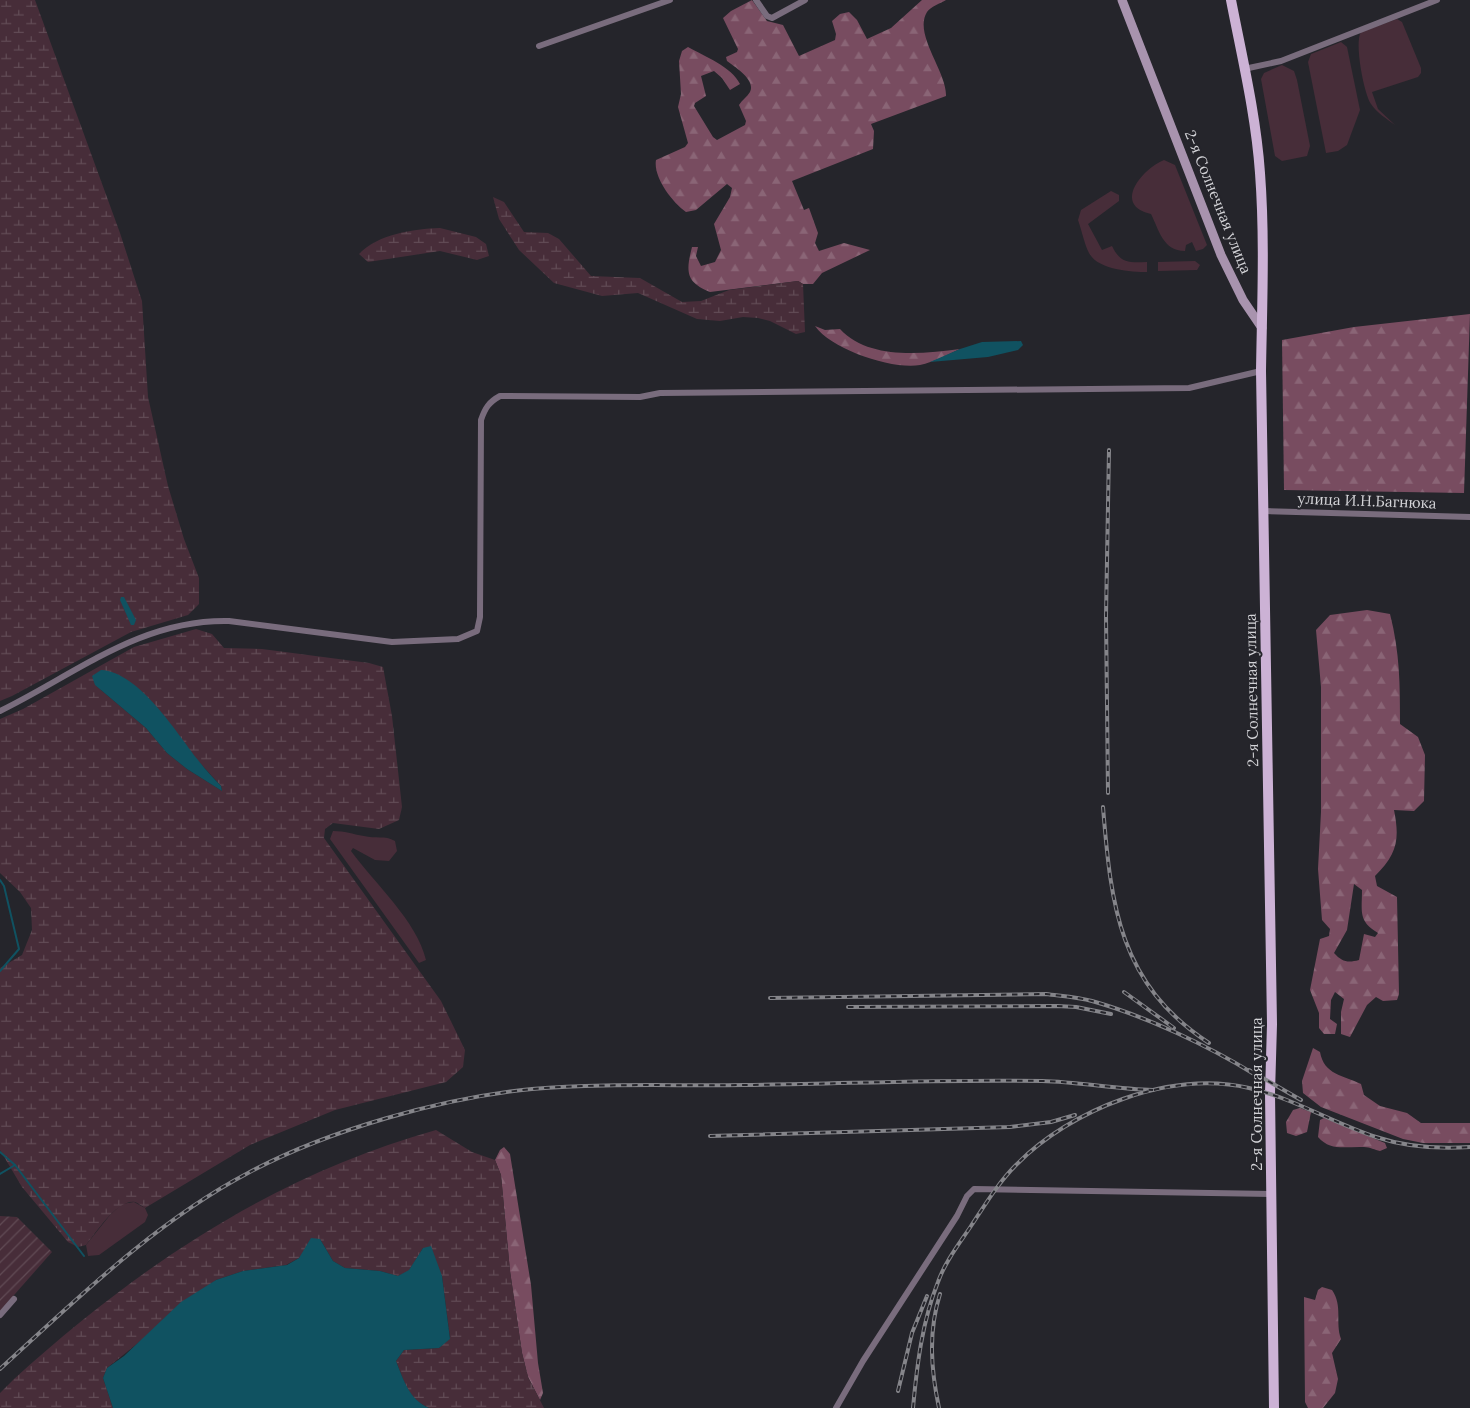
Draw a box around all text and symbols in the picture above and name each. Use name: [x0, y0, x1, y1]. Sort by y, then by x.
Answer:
street label: 2-я Солнечная улица: [1181, 127, 1256, 277]
street label: улица И.Н.Багнюка: [1297, 489, 1437, 512]
street label: 2-я Солнечная улица: [1241, 613, 1262, 767]
street label: 2-я Солнечная улица: [1247, 1017, 1266, 1171]

